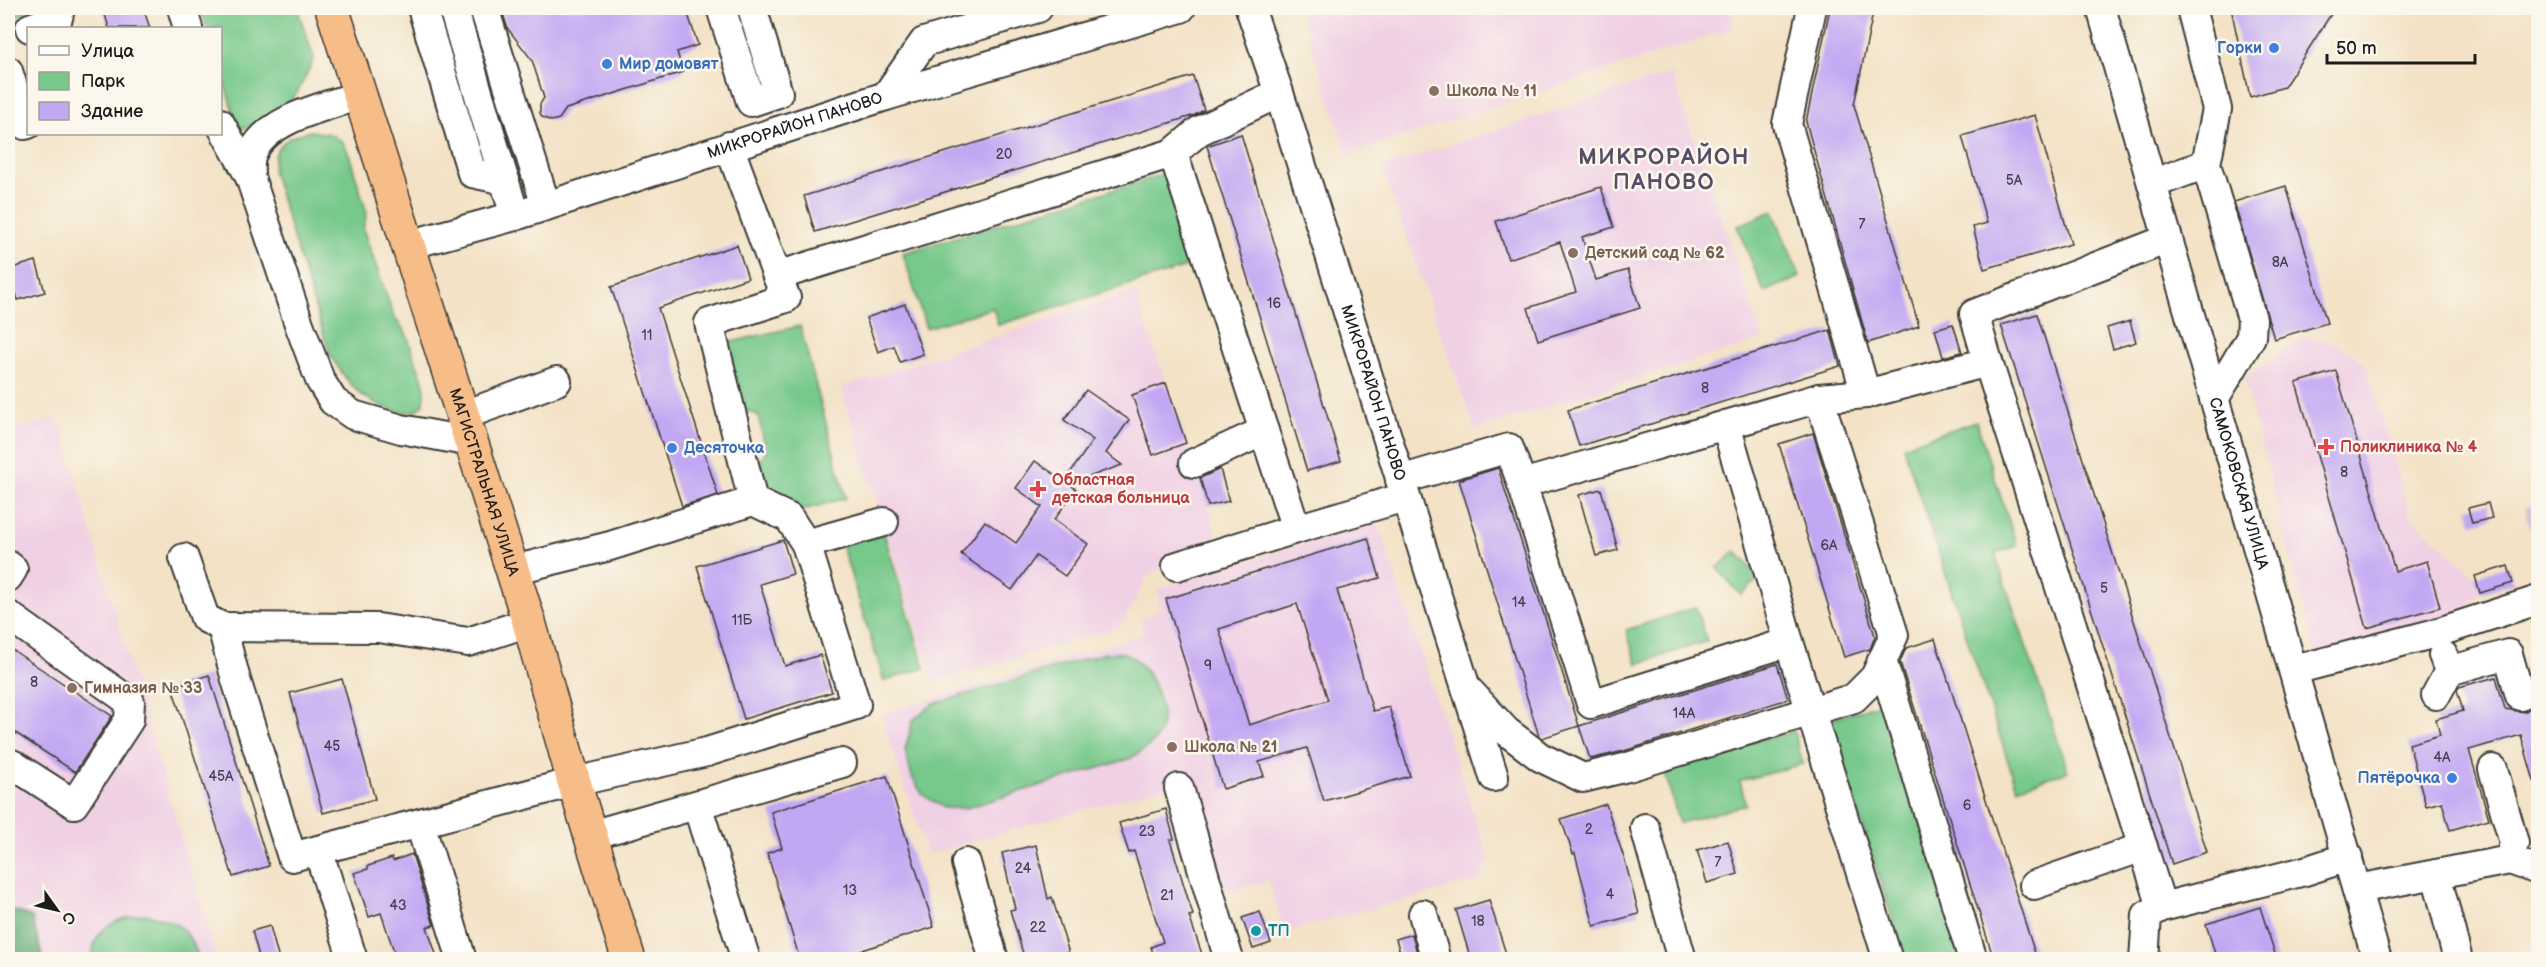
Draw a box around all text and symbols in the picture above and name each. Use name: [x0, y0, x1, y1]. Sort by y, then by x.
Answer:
legend: [27, 27, 222, 135]
scale bar: [2327, 27, 2476, 65]
text: 50 m: [2336, 38, 2377, 59]
place label: Горки: [2217, 39, 2262, 58]
text: Улица: [81, 41, 135, 62]
marker: Горки: [2267, 41, 2281, 55]
place label: Мир домовят: [619, 55, 719, 74]
marker: Мир домовят: [600, 57, 614, 71]
text: Парк: [81, 71, 125, 92]
place label: Школа № 11: [1446, 82, 1537, 101]
marker: Школа № 11: [1427, 84, 1441, 98]
street label: МИКРОРАЙОН ПАНОВО: [705, 88, 885, 163]
text: Здание: [81, 101, 143, 122]
district label: МИКРОРАЙОН ПАНОВО: [1578, 142, 1750, 196]
house number: 20: [996, 146, 1012, 163]
house number: 5А: [2006, 172, 2023, 189]
house number: 7: [1859, 216, 1866, 233]
place label: Детский сад № 62: [1585, 244, 1725, 263]
marker: Детский сад № 62: [1566, 246, 1580, 260]
house number: 8А: [2272, 254, 2289, 271]
house number: 16: [1267, 295, 1281, 312]
street label: МИКРОРАЙОН ПАНОВО: [1337, 302, 1410, 483]
house number: 11: [642, 327, 652, 344]
house number: 8: [1701, 380, 1709, 397]
street label: МАГИСТРАЛЬНАЯ УЛИЦА: [445, 386, 523, 579]
street label: САМОКОВСКАЯ УЛИЦА: [2205, 395, 2273, 572]
marker: Поликлиника № 4: [2317, 438, 2335, 456]
place label: Поликлиника № 4: [2340, 438, 2478, 457]
place label: Десяточка: [684, 439, 765, 458]
marker: Десяточка: [665, 441, 679, 455]
house number: 8: [2340, 464, 2348, 481]
place label: Областная детская больница: [1051, 471, 1190, 508]
marker: Областная детская больница: [1029, 480, 1047, 498]
house number: 6А: [1820, 537, 1838, 554]
house number: 5: [2100, 580, 2108, 597]
house number: 14: [1512, 594, 1526, 611]
house number: 11Б: [732, 612, 753, 629]
house number: 9: [1204, 657, 1212, 674]
house number: 8: [30, 674, 38, 691]
place label: Гимназия № 33: [84, 679, 202, 698]
marker: Гимназия № 33: [65, 681, 79, 695]
house number: 14А: [1673, 705, 1696, 722]
house number: 45: [324, 738, 340, 755]
place label: Школа № 21: [1184, 738, 1278, 757]
marker: Школа № 21: [1165, 740, 1179, 754]
house number: 4А: [2433, 749, 2451, 766]
house number: 45А: [208, 768, 234, 785]
place label: Пятёрочка: [2358, 769, 2441, 788]
marker: Пятёрочка: [2445, 771, 2459, 785]
house number: 6: [1963, 797, 1972, 814]
house number: 2: [1585, 821, 1594, 838]
house number: 23: [1139, 823, 1155, 840]
house number: 7: [1715, 854, 1722, 871]
house number: 24: [1015, 860, 1032, 877]
north arrow: [27, 880, 87, 940]
house number: 13: [843, 882, 857, 899]
house number: 4: [1606, 886, 1615, 903]
house number: 21: [1160, 887, 1174, 904]
house number: 43: [389, 897, 407, 914]
text: С: [57, 908, 79, 927]
house number: 18: [1471, 913, 1485, 930]
house number: 22: [1030, 919, 1047, 936]
place label: ТП: [1268, 922, 1290, 941]
marker: ТП: [1249, 924, 1263, 938]

